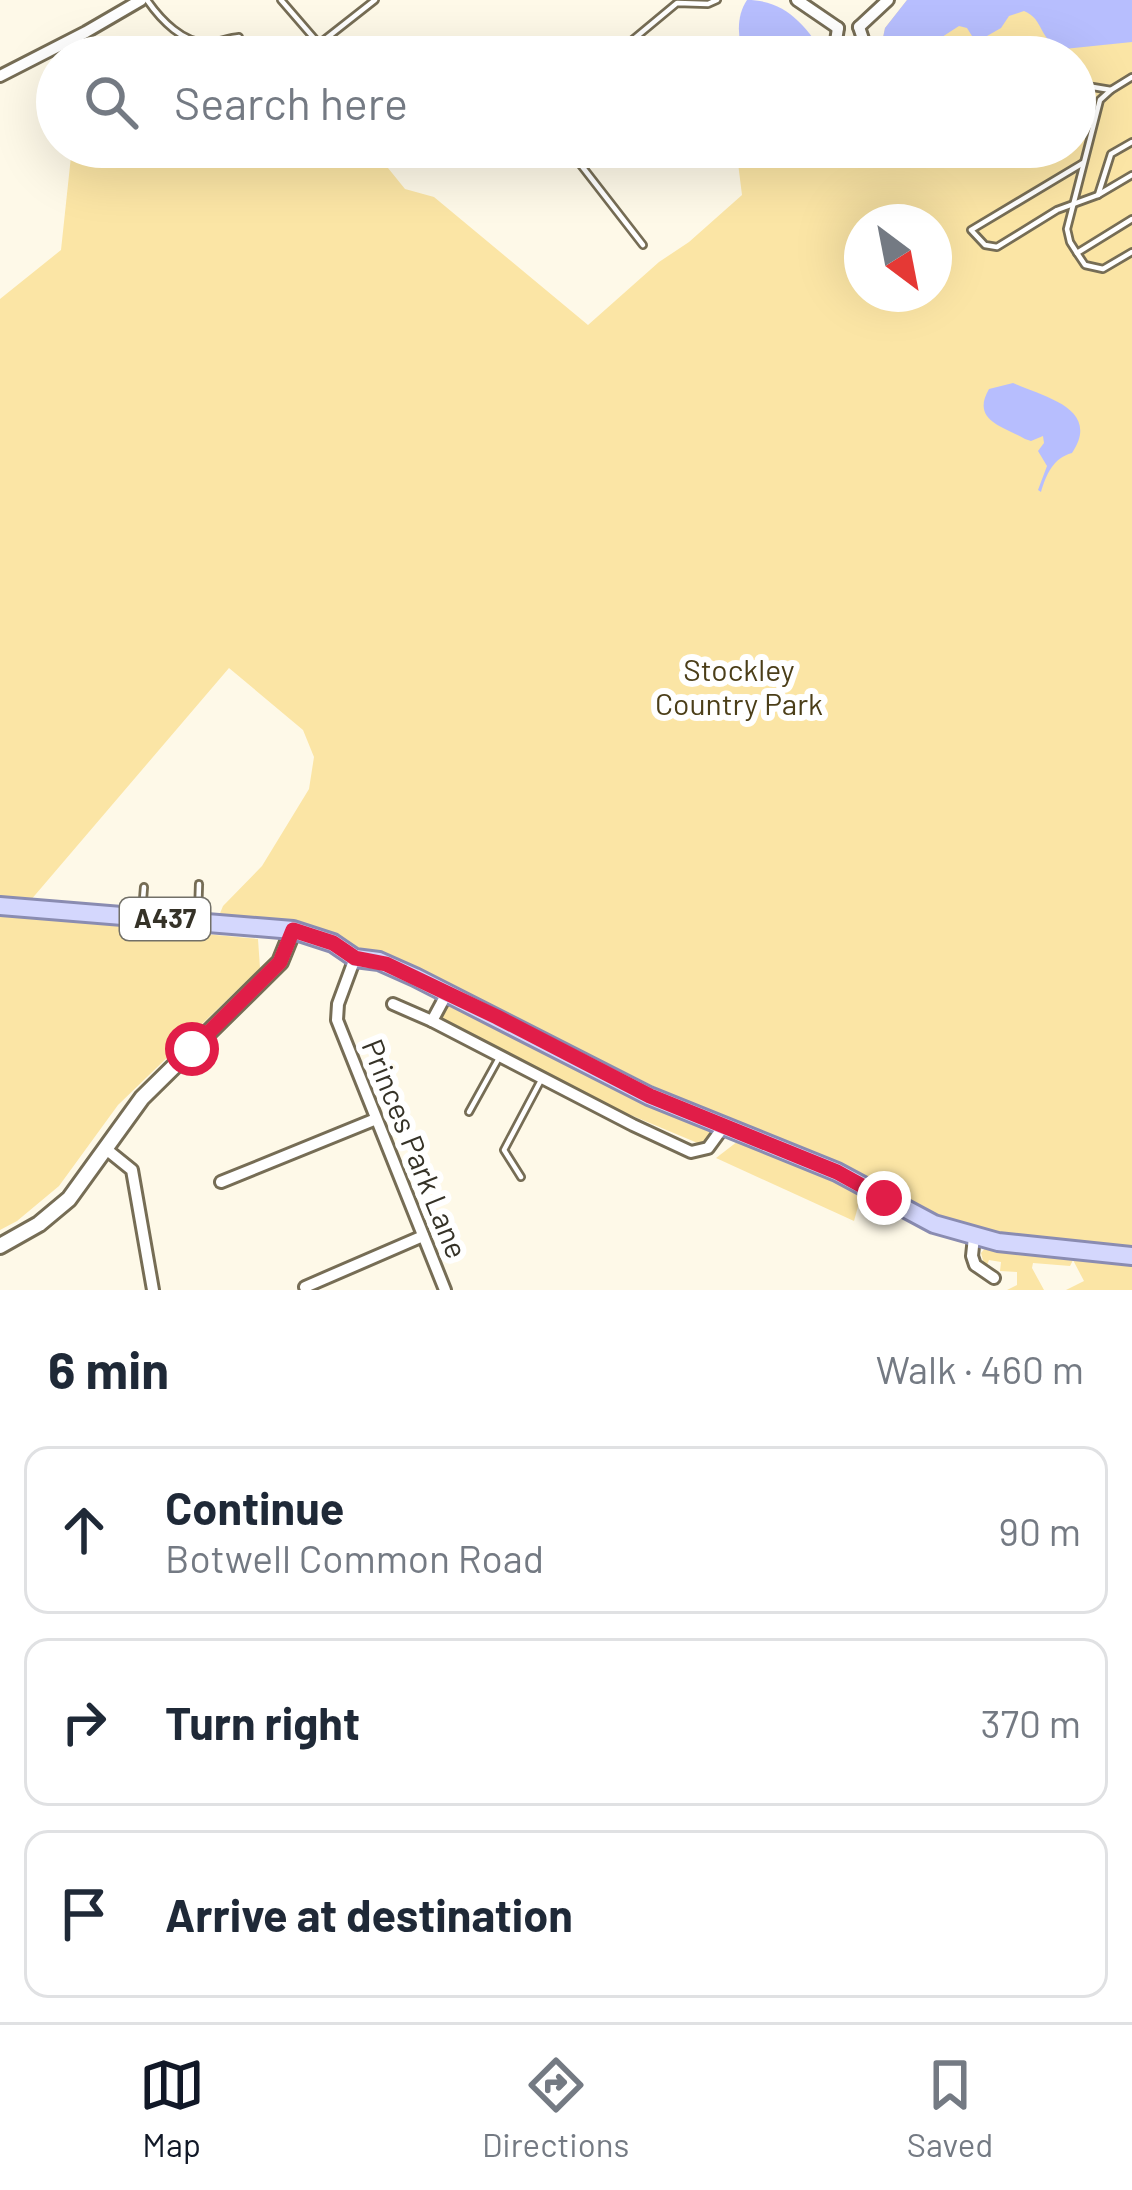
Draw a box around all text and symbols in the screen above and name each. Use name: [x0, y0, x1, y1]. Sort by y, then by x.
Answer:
search box: [36, 36, 1096, 168]
icon: search: [78, 69, 144, 135]
text: Search here: [174, 75, 408, 129]
north arrow: [844, 204, 952, 312]
park label: Stockley Country Park: [655, 651, 823, 721]
road number: A437: [120, 898, 210, 940]
route start: [165, 1022, 219, 1076]
street label: Princes Park Lane: [355, 1033, 476, 1263]
route end: [857, 1171, 911, 1225]
text: 6 min: [48, 1338, 169, 1399]
text: Walk · 460 m: [876, 1345, 1084, 1392]
text: Continue: [165, 1480, 344, 1534]
icon: ahead: [51, 1497, 117, 1563]
text: 90 m: [999, 1507, 1081, 1554]
text: Botwell Common Road: [165, 1534, 544, 1581]
icon: right: [51, 1689, 117, 1755]
text: Turn right: [165, 1695, 360, 1749]
text: 370 m: [980, 1699, 1081, 1746]
icon: arrive: [51, 1881, 117, 1947]
text: Arrive at destination: [165, 1887, 573, 1941]
tab: Map: [139, 2052, 205, 2164]
tab: Directions: [482, 2052, 629, 2164]
tab: Saved: [907, 2052, 993, 2164]

